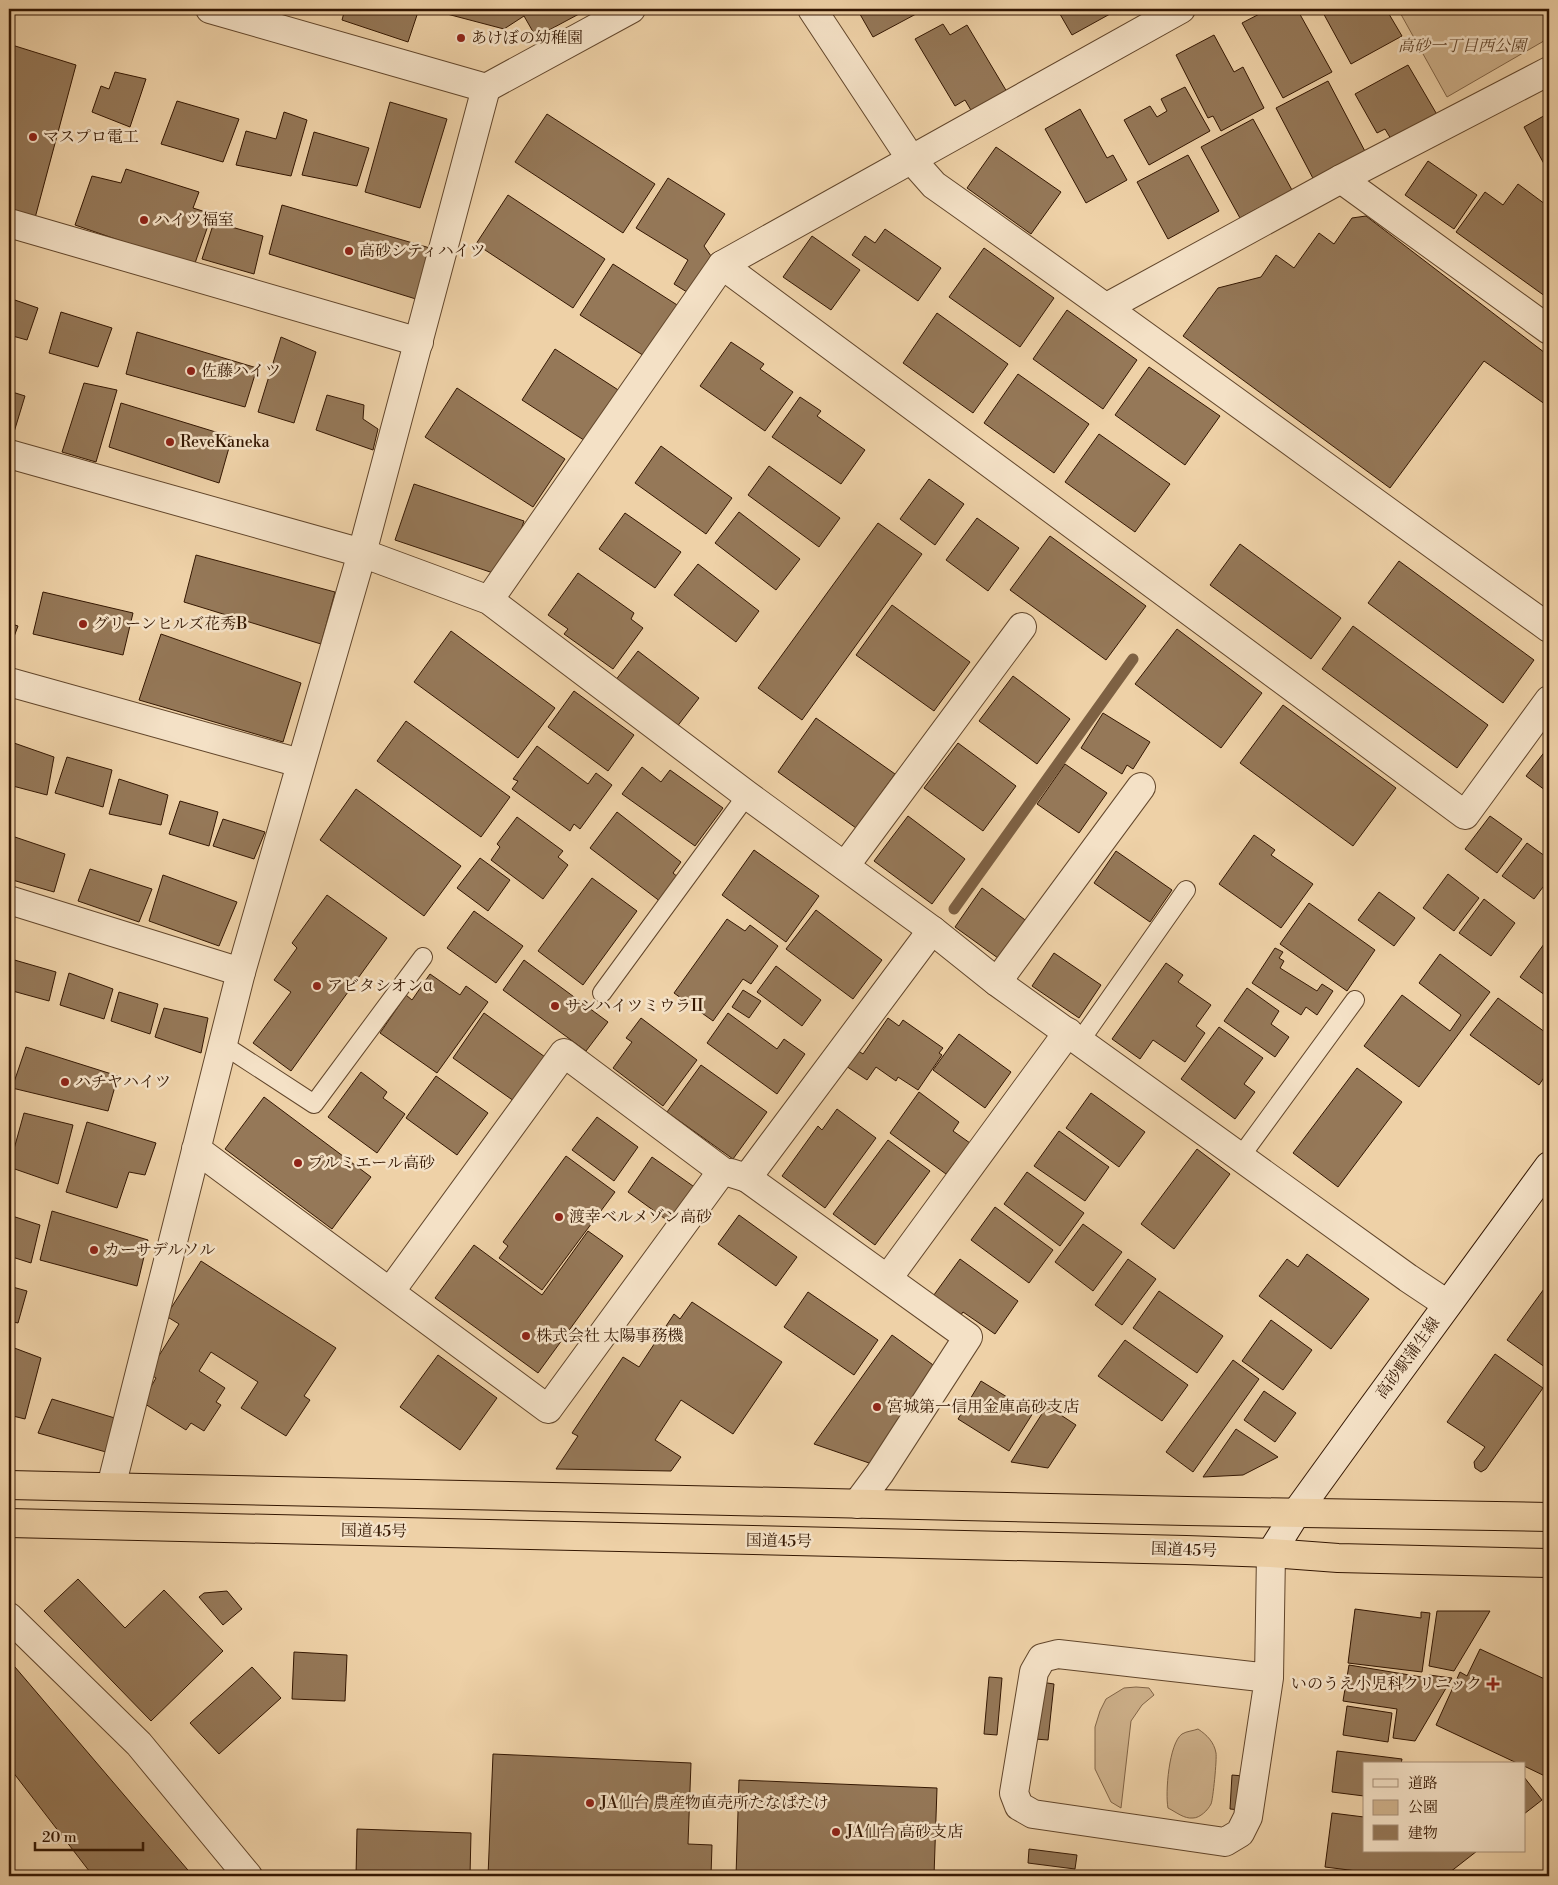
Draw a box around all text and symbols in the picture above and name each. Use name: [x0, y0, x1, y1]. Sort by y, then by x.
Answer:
place label: あけぼの幼稚園: [471, 28, 583, 48]
marker: あけぼの幼稚園: [455, 32, 467, 44]
park label: 高砂一丁目西公園: [1398, 36, 1529, 56]
place label: マスプロ電工: [43, 127, 139, 147]
marker: マスプロ電工: [27, 131, 39, 143]
place label: ハイツ福室: [154, 210, 234, 230]
marker: ハイツ福室: [138, 214, 150, 226]
place label: 高砂シティハイツ: [359, 241, 486, 261]
marker: 高砂シティハイツ: [343, 245, 355, 257]
place label: 佐藤ハイツ: [201, 361, 281, 381]
marker: 佐藤ハイツ: [185, 365, 197, 377]
place label: ReveKaneka: [180, 432, 271, 452]
marker: ReveKaneka: [164, 436, 176, 448]
place label: グリーンヒルズ花秀B: [93, 614, 247, 634]
marker: グリーンヒルズ花秀B: [77, 618, 89, 630]
place label: アビタシオンα: [327, 976, 433, 996]
marker: アビタシオンα: [311, 980, 323, 992]
place label: サンハイツミウラII: [565, 996, 703, 1016]
marker: サンハイツミウラII: [549, 1000, 561, 1012]
place label: ハチヤハイツ: [75, 1072, 171, 1092]
marker: ハチヤハイツ: [59, 1076, 71, 1088]
place label: プルミエール高砂: [308, 1153, 435, 1173]
marker: プルミエール高砂: [292, 1157, 304, 1169]
place label: 渡幸ベルメゾン高砂: [569, 1207, 712, 1227]
marker: 渡幸ベルメゾン高砂: [553, 1211, 565, 1223]
place label: カーサデルソル: [104, 1240, 215, 1260]
marker: カーサデルソル: [88, 1244, 100, 1256]
street label: 高砂駅蒲生線: [1372, 1313, 1444, 1403]
place label: 株式会社 太陽事務機: [536, 1326, 683, 1346]
marker: 株式会社 太陽事務機: [520, 1330, 532, 1342]
place label: 宮城第一信用金庫高砂支店: [887, 1397, 1079, 1417]
marker: 宮城第一信用金庫高砂支店: [871, 1401, 883, 1413]
street label: 国道45号: [341, 1520, 407, 1542]
street label: 国道45号: [746, 1530, 812, 1552]
street label: 国道45号: [1150, 1539, 1218, 1561]
place label: いのうえ小児科クリニック: [1291, 1674, 1482, 1694]
marker: いのうえ小児科クリニック: [1486, 1677, 1500, 1691]
legend: [1363, 1762, 1526, 1852]
text: 道路: [1408, 1774, 1438, 1793]
place label: JA仙台 農産物直売所たなばたけ: [599, 1793, 829, 1813]
marker: JA仙台 農産物直売所たなばたけ: [584, 1797, 596, 1809]
text: 公園: [1408, 1798, 1438, 1817]
scale bar: [35, 1820, 142, 1852]
place label: JA仙台 高砂支店: [845, 1822, 963, 1842]
text: 建物: [1408, 1824, 1438, 1843]
marker: JA仙台 高砂支店: [830, 1826, 842, 1838]
text: 20 m: [42, 1828, 77, 1847]

